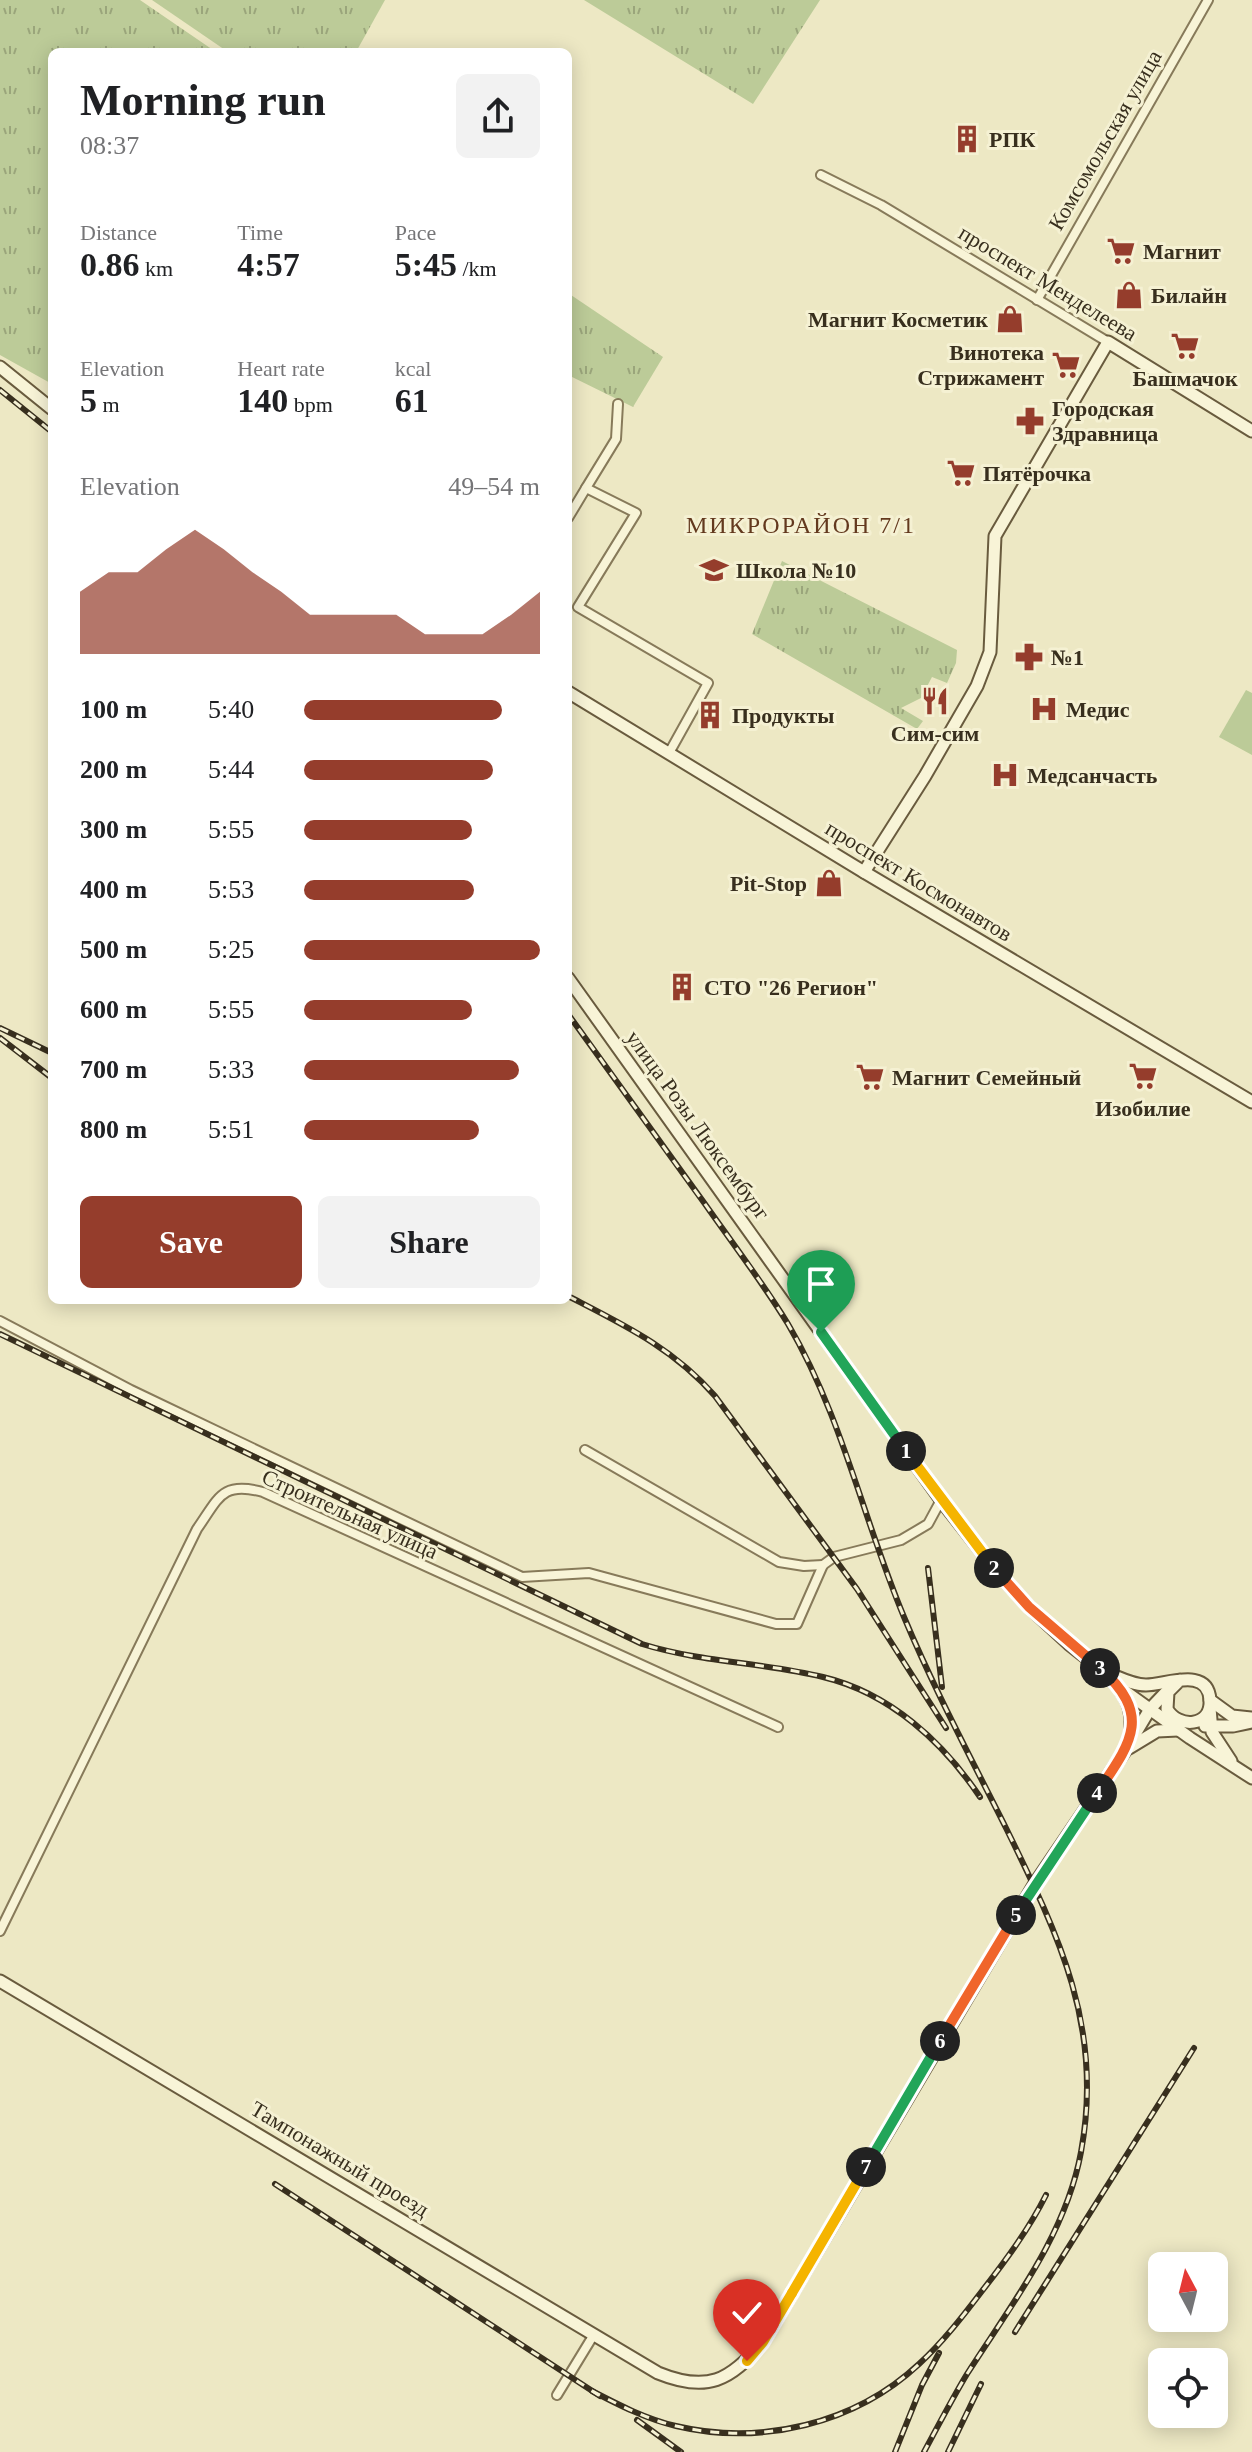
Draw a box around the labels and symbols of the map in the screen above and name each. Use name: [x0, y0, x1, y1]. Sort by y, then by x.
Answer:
street label: Комсомольская улица: [1043, 45, 1167, 235]
building icon: РПК: [952, 124, 982, 154]
place label: РПК: [989, 127, 1036, 152]
street label: проспект Менделеева: [954, 220, 1142, 346]
supermarket icon: Магнит: [1106, 236, 1136, 266]
place label: Магнит: [1143, 239, 1221, 264]
shop icon: Билайн: [1114, 280, 1144, 310]
place label: Билайн: [1151, 283, 1227, 308]
shop icon: Магнит Косметик: [995, 304, 1025, 334]
place label: Магнит Косметик: [808, 307, 988, 332]
supermarket icon: Башмачок: [1170, 331, 1200, 361]
place label: Винотека Стрижамент: [917, 340, 1044, 390]
supermarket icon: Винотека Стрижамент: [1051, 350, 1081, 380]
place label: Башмачок: [1132, 366, 1238, 391]
place label: Городская Здравница: [1052, 396, 1158, 446]
pharmacy icon: Городская Здравница: [1015, 406, 1045, 436]
supermarket icon: Пятёрочка: [946, 458, 976, 488]
place label: Пятёрочка: [983, 461, 1091, 486]
district label: МИКРОРАЙОН 7/1: [686, 512, 916, 538]
school or university icon: Школа №10: [699, 555, 729, 585]
place label: Школа №10: [736, 558, 856, 583]
pharmacy icon: №1: [1014, 642, 1044, 672]
place label: №1: [1051, 645, 1084, 670]
restaurant icon: Сим-сим: [920, 686, 950, 716]
hospital icon: Медис: [1029, 694, 1059, 724]
place label: Медис: [1066, 697, 1130, 722]
building icon: Продукты: [695, 700, 725, 730]
place label: Продукты: [732, 703, 835, 728]
place label: Сим-сим: [891, 721, 979, 746]
hospital icon: Медсанчасть: [990, 760, 1020, 790]
place label: Медсанчасть: [1027, 763, 1158, 788]
street label: проспект Космонавтов: [821, 815, 1017, 947]
shop icon: Pit-Stop: [814, 868, 844, 898]
place label: Pit-Stop: [730, 871, 807, 896]
building icon: СТО "26 Регион": [667, 972, 697, 1002]
place label: СТО "26 Регион": [704, 975, 878, 1000]
street label: улица Розы Люксембург: [621, 1025, 775, 1225]
supermarket icon: Изобилие: [1128, 1061, 1158, 1091]
supermarket icon: Магнит Семейный: [855, 1062, 885, 1092]
place label: Магнит Семейный: [892, 1065, 1082, 1090]
place label: Изобилие: [1095, 1096, 1191, 1121]
pin: [787, 1250, 855, 1332]
pin: 1: [886, 1431, 926, 1471]
street label: Строительная улица: [258, 1464, 442, 1564]
pin: 2: [974, 1548, 1014, 1588]
pin: 3: [1080, 1648, 1120, 1688]
pin: 4: [1077, 1773, 1117, 1813]
pin: 5: [996, 1895, 1036, 1935]
pin: 6: [920, 2021, 960, 2061]
street label: Тампонажный проезд: [246, 2096, 434, 2222]
pin: 7: [846, 2147, 886, 2187]
north arrow: [1148, 2252, 1228, 2332]
pin: [713, 2279, 781, 2361]

